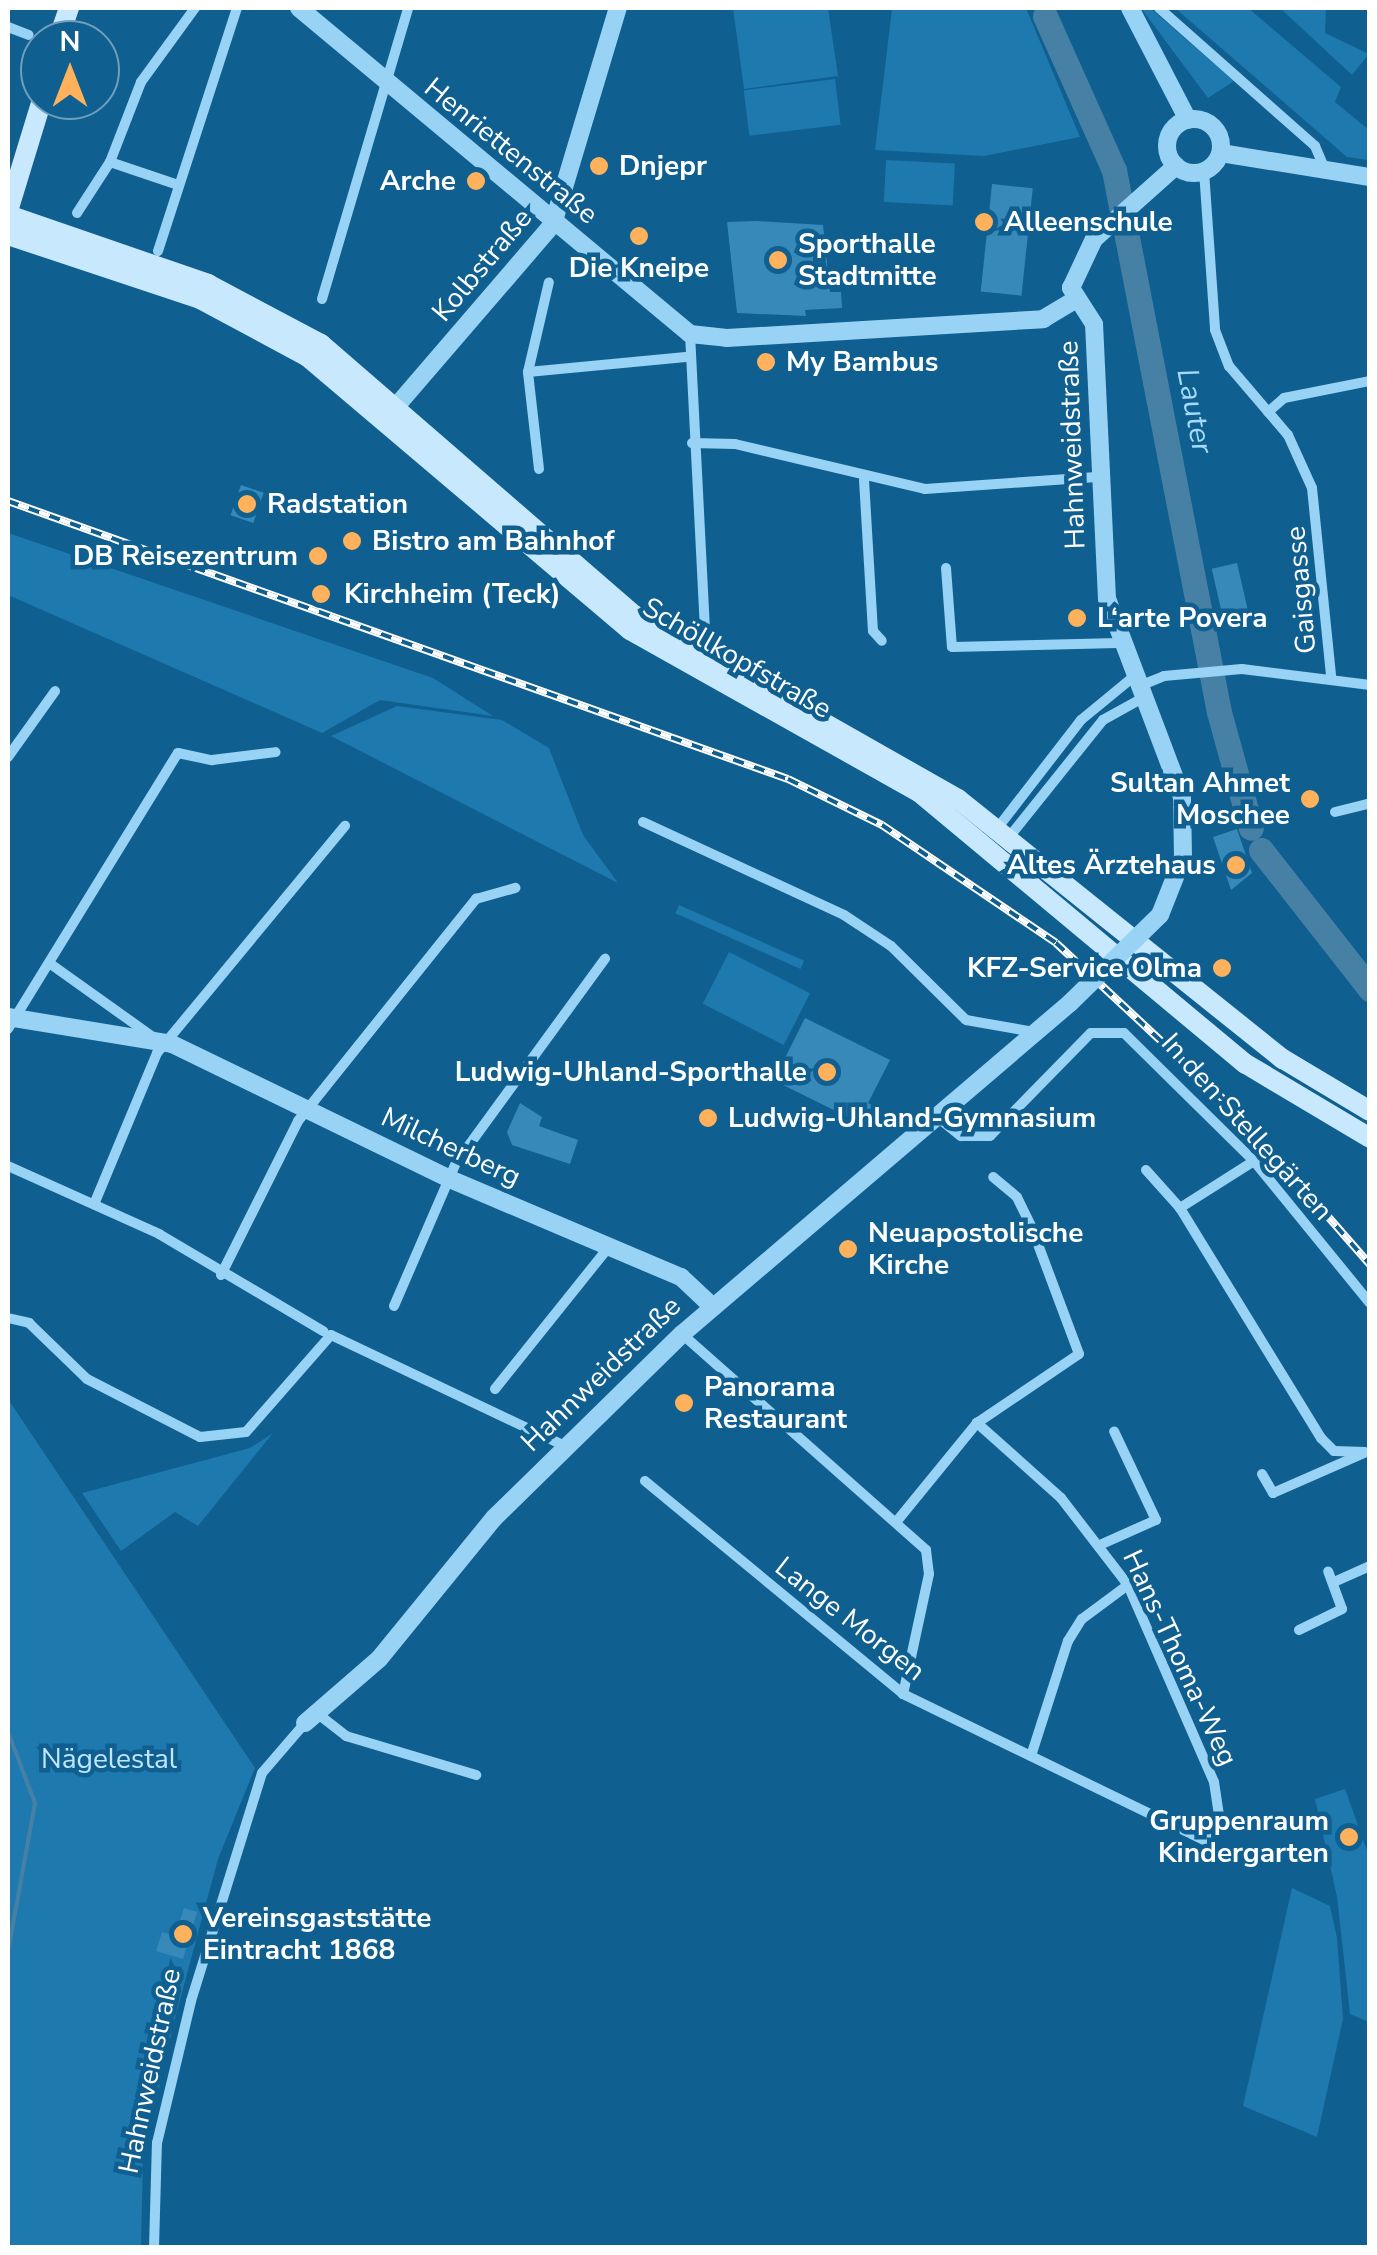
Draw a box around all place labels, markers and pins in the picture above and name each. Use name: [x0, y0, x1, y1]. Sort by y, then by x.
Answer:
place label: Dnjepr: [619, 149, 707, 183]
marker: Dnjepr: [588, 155, 610, 177]
place label: Arche: [380, 164, 456, 198]
marker: Arche: [465, 170, 487, 192]
place label: Alleenschule: [1004, 205, 1173, 239]
marker: Alleenschule: [973, 211, 995, 233]
marker: Die Kneipe: [628, 225, 650, 247]
place label: Sporthalle Stadtmitte: [798, 227, 937, 293]
marker: Sporthalle Stadtmitte: [767, 249, 789, 271]
place label: Die Kneipe: [569, 251, 709, 285]
place label: My Bambus: [786, 345, 938, 379]
marker: My Bambus: [755, 351, 777, 373]
place label: Radstation: [267, 487, 408, 521]
marker: Radstation: [236, 493, 258, 515]
place label: Bistro am Bahnhof: [372, 524, 614, 558]
marker: Bistro am Bahnhof: [341, 530, 363, 552]
place label: DB Reisezentrum: [73, 539, 298, 573]
marker: DB Reisezentrum: [307, 545, 329, 567]
place label: Kirchheim (Teck): [344, 577, 561, 611]
marker: Kirchheim (Teck): [308, 581, 334, 607]
place label: L‘arte Povera: [1097, 601, 1267, 635]
marker: L‘arte Povera: [1066, 607, 1088, 629]
place label: Sultan Ahmet Moschee: [1110, 766, 1290, 832]
marker: Sultan Ahmet Moschee: [1299, 788, 1321, 810]
place label: Altes Ärztehaus: [1007, 848, 1216, 882]
marker: Altes Ärztehaus: [1225, 854, 1247, 876]
place label: KFZ-Service Olma: [967, 951, 1202, 985]
marker: KFZ-Service Olma: [1211, 957, 1233, 979]
place label: Ludwig-Uhland-Sporthalle: [455, 1055, 807, 1089]
marker: Ludwig-Uhland-Sporthalle: [816, 1061, 838, 1083]
place label: Ludwig-Uhland-Gymnasium: [728, 1101, 1096, 1135]
marker: Ludwig-Uhland-Gymnasium: [697, 1107, 719, 1129]
place label: Neuapostolische Kirche: [868, 1216, 1083, 1282]
marker: Neuapostolische Kirche: [837, 1238, 859, 1260]
place label: Panorama Restaurant: [704, 1370, 847, 1436]
marker: Panorama Restaurant: [673, 1392, 695, 1414]
place label: Gruppenraum Kindergarten: [1149, 1804, 1329, 1870]
marker: Gruppenraum Kindergarten: [1338, 1826, 1360, 1848]
place label: Vereinsgaststätte Eintracht 1868: [203, 1901, 431, 1967]
marker: Vereinsgaststätte Eintracht 1868: [172, 1923, 194, 1945]

